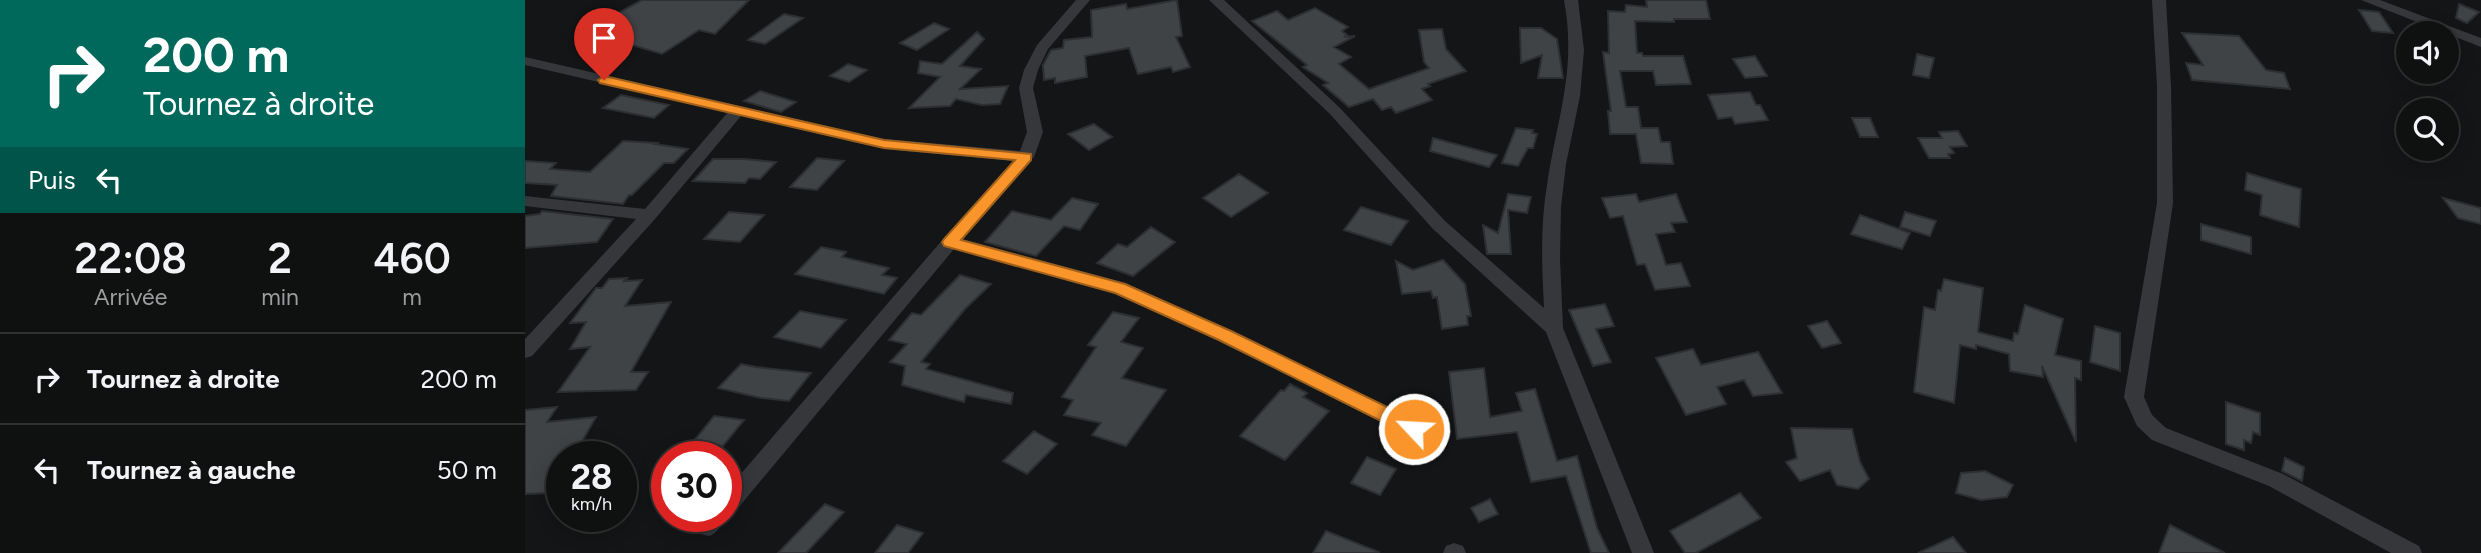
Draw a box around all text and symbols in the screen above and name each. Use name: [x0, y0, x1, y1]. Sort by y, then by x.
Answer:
pin: [574, 8, 634, 80]
icon: arrive: [585, 19, 623, 57]
map controls: [2396, 21, 2459, 161]
button: sound: [2396, 21, 2459, 84]
text: 200 m: [143, 25, 289, 84]
icon: right: [28, 28, 119, 119]
text: Tournez à droite: [143, 85, 374, 123]
button: search: [2396, 98, 2459, 161]
icon: left: [90, 161, 128, 199]
text: Puis: [28, 164, 76, 196]
text: 22:08: [74, 233, 187, 284]
text: 2: [268, 233, 292, 284]
text: 460: [373, 233, 451, 284]
text: Arrivée: [94, 283, 167, 311]
text: min: [261, 283, 299, 311]
text: m: [402, 283, 422, 311]
icon: right: [28, 360, 66, 398]
text: Tournez à droite: [87, 363, 280, 395]
text: 200 m: [421, 363, 497, 395]
position arrow: [1377, 392, 1451, 466]
speed limit sign: 30: [651, 441, 742, 532]
icon: left: [28, 451, 66, 489]
text: Tournez à gauche: [87, 454, 296, 486]
text: 50 m: [437, 454, 497, 486]
text: 28: [571, 456, 612, 498]
text: km/h: [571, 493, 612, 515]

